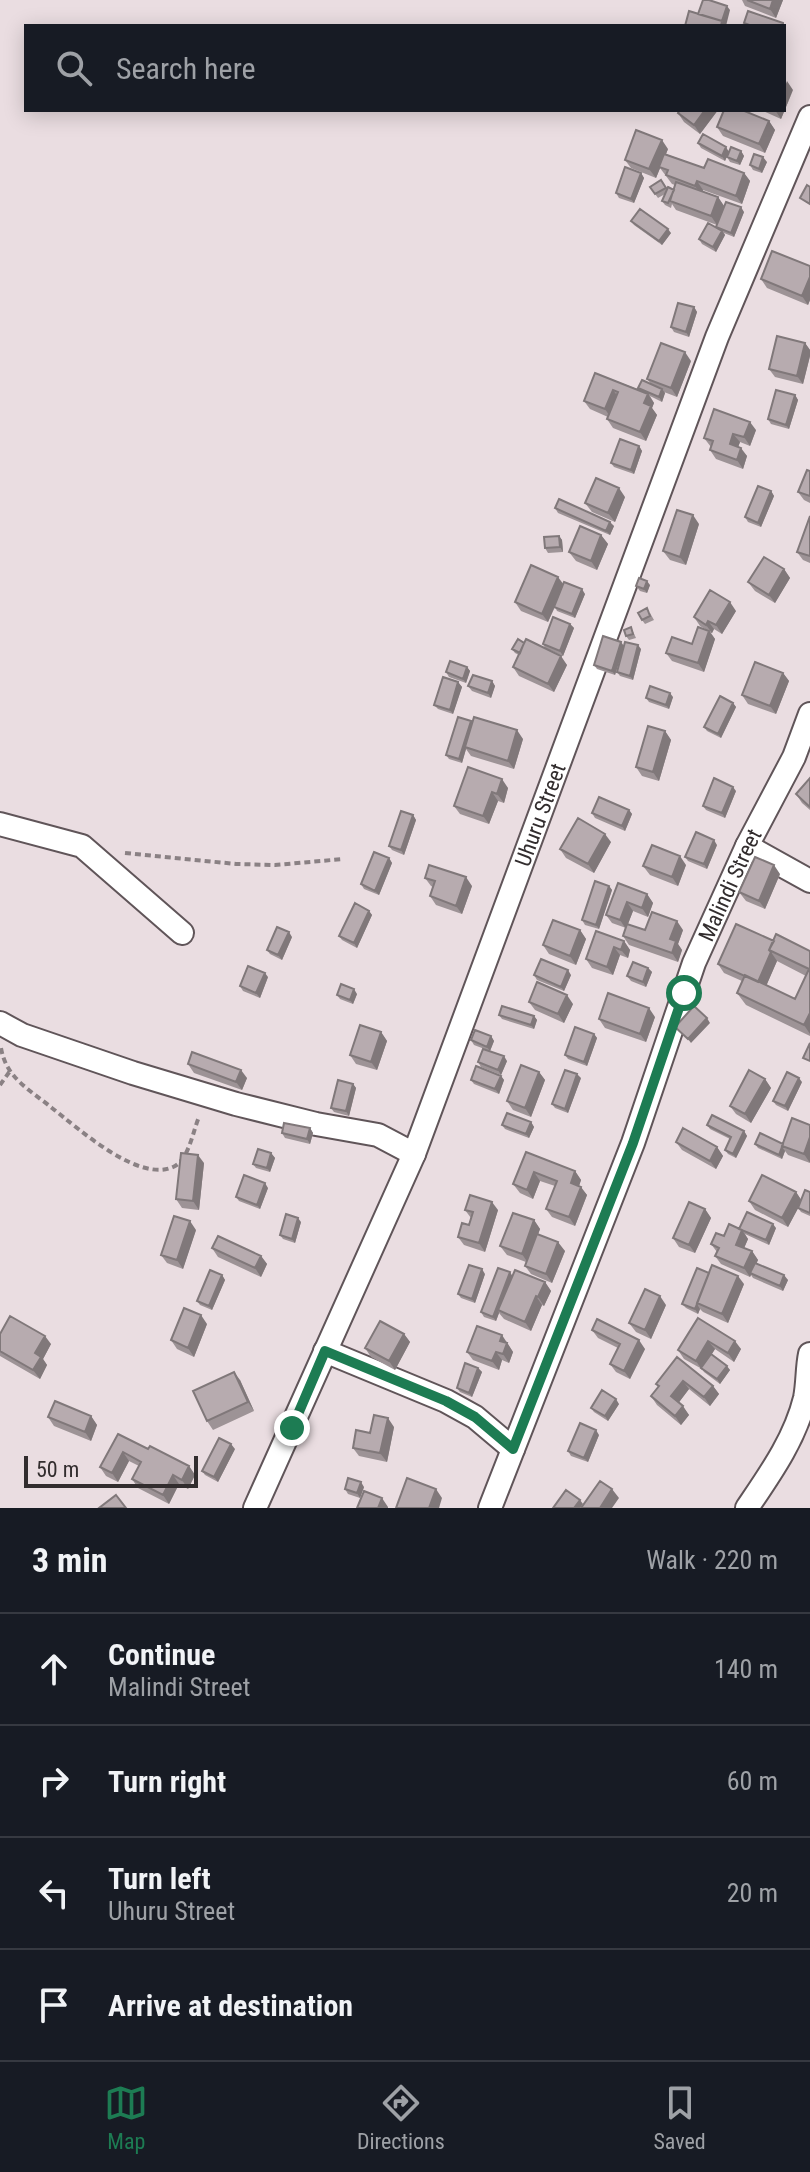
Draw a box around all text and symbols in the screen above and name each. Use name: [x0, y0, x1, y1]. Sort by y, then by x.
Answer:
search box: [24, 24, 786, 112]
icon: search: [52, 46, 96, 90]
text: Search here: [116, 51, 256, 86]
street label: Uhuru Street: [510, 760, 571, 870]
street label: Malindi Street: [694, 825, 767, 945]
route start: [666, 975, 702, 1011]
route end: [274, 1410, 310, 1446]
scale bar: [24, 1452, 198, 1488]
text: 50 m: [36, 1457, 79, 1482]
text: 3 min: [32, 1540, 108, 1580]
text: Walk · 220 m: [646, 1545, 778, 1575]
text: Continue: [108, 1637, 215, 1672]
icon: ahead: [32, 1647, 76, 1691]
text: 140 m: [714, 1654, 778, 1684]
text: Malindi Street: [108, 1672, 250, 1702]
icon: right: [32, 1759, 76, 1803]
text: Turn right: [108, 1764, 226, 1799]
text: 60 m: [727, 1766, 778, 1796]
text: Turn left: [108, 1861, 211, 1896]
icon: left: [32, 1871, 76, 1915]
text: 20 m: [727, 1878, 778, 1908]
text: Uhuru Street: [108, 1896, 235, 1926]
icon: arrive: [32, 1983, 76, 2027]
text: Arrive at destination: [108, 1988, 353, 2023]
tab: Map: [104, 2081, 148, 2154]
tab: Directions: [357, 2081, 445, 2154]
tab: Saved: [653, 2081, 706, 2154]

